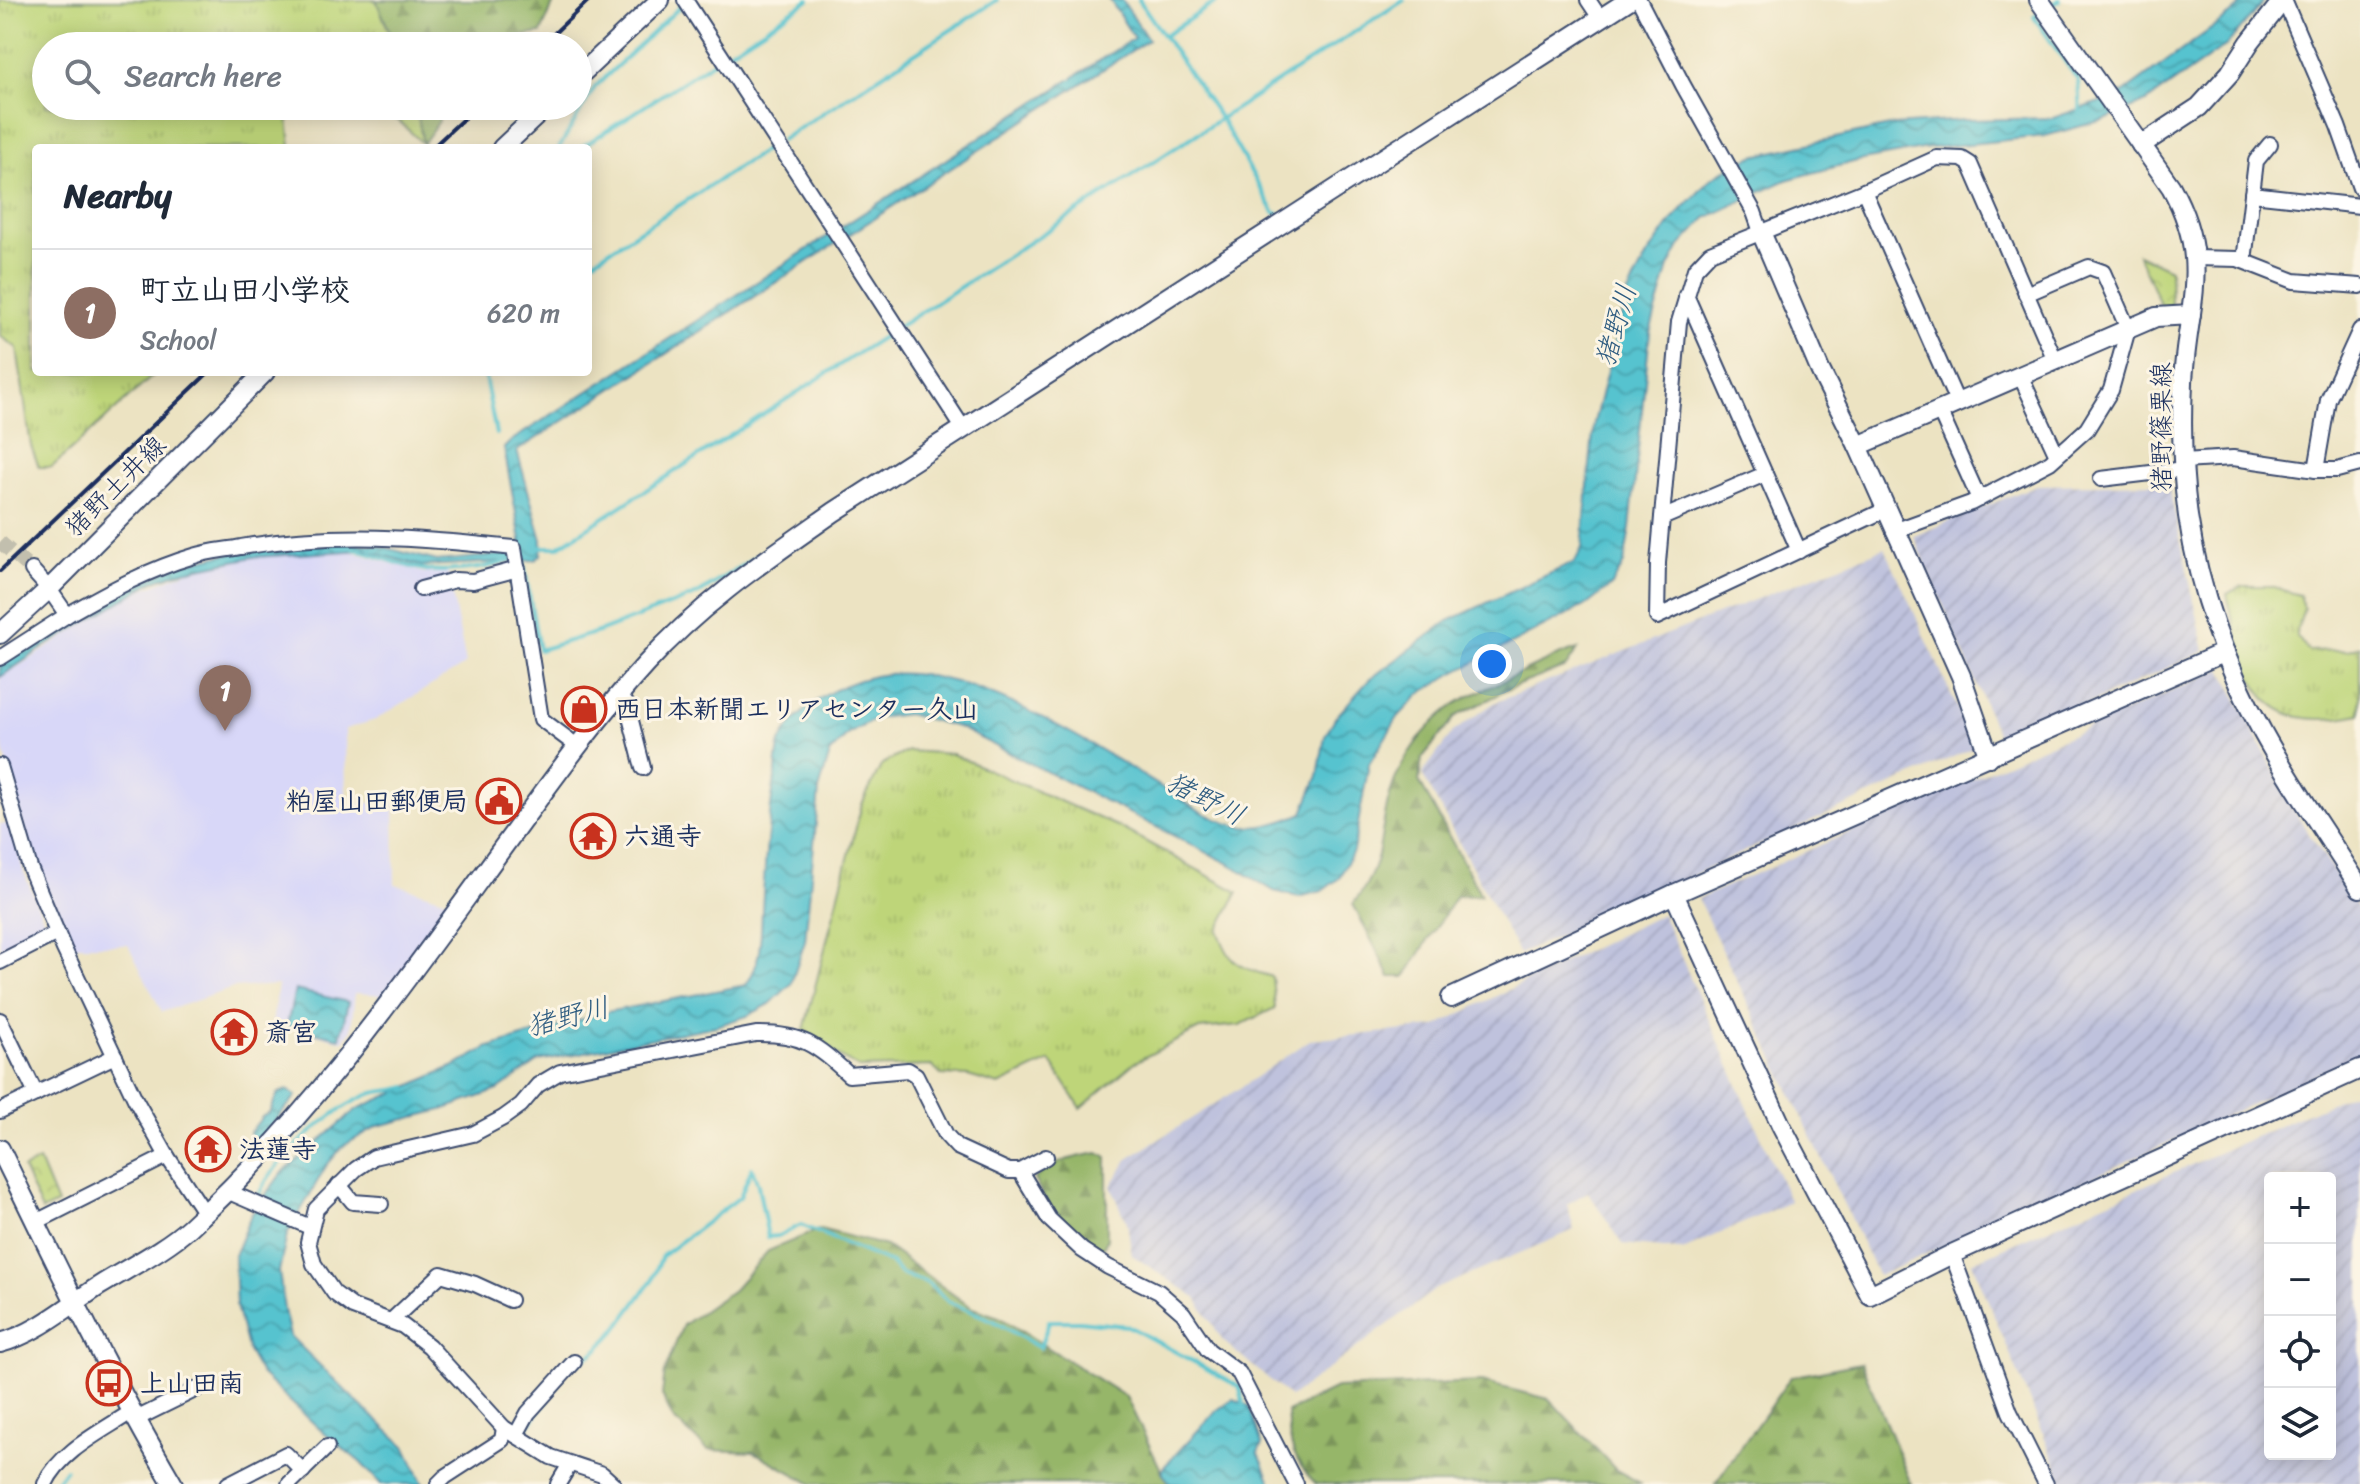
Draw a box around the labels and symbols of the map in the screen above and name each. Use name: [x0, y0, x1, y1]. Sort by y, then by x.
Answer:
water label: 猪野川: [1580, 278, 1651, 372]
street label: 猪野篠栗線: [2138, 362, 2184, 492]
street label: 猪野土井線: [53, 424, 177, 548]
your location: [1472, 644, 1512, 684]
pin: 1: [199, 665, 251, 731]
shop icon: 西日本新聞エリアセンター久山: [560, 685, 608, 733]
place label: 西日本新聞エリアセンター久山: [615, 686, 978, 732]
water label: 猪野川: [1157, 758, 1254, 839]
public building icon: 粕屋山田郵便局: [475, 777, 523, 825]
place label: 粕屋山田郵便局: [286, 778, 468, 824]
temple icon: 六通寺: [569, 812, 617, 860]
place label: 六通寺: [624, 813, 702, 859]
water label: 猪野川: [521, 983, 615, 1050]
temple icon: 斎宮: [210, 1008, 258, 1056]
place label: 斎宮: [265, 1009, 317, 1055]
temple icon: 法蓮寺: [184, 1125, 232, 1173]
place label: 法蓮寺: [239, 1126, 317, 1172]
bus stop icon: 上山田南: [85, 1359, 133, 1407]
place label: 上山田南: [140, 1360, 244, 1406]

